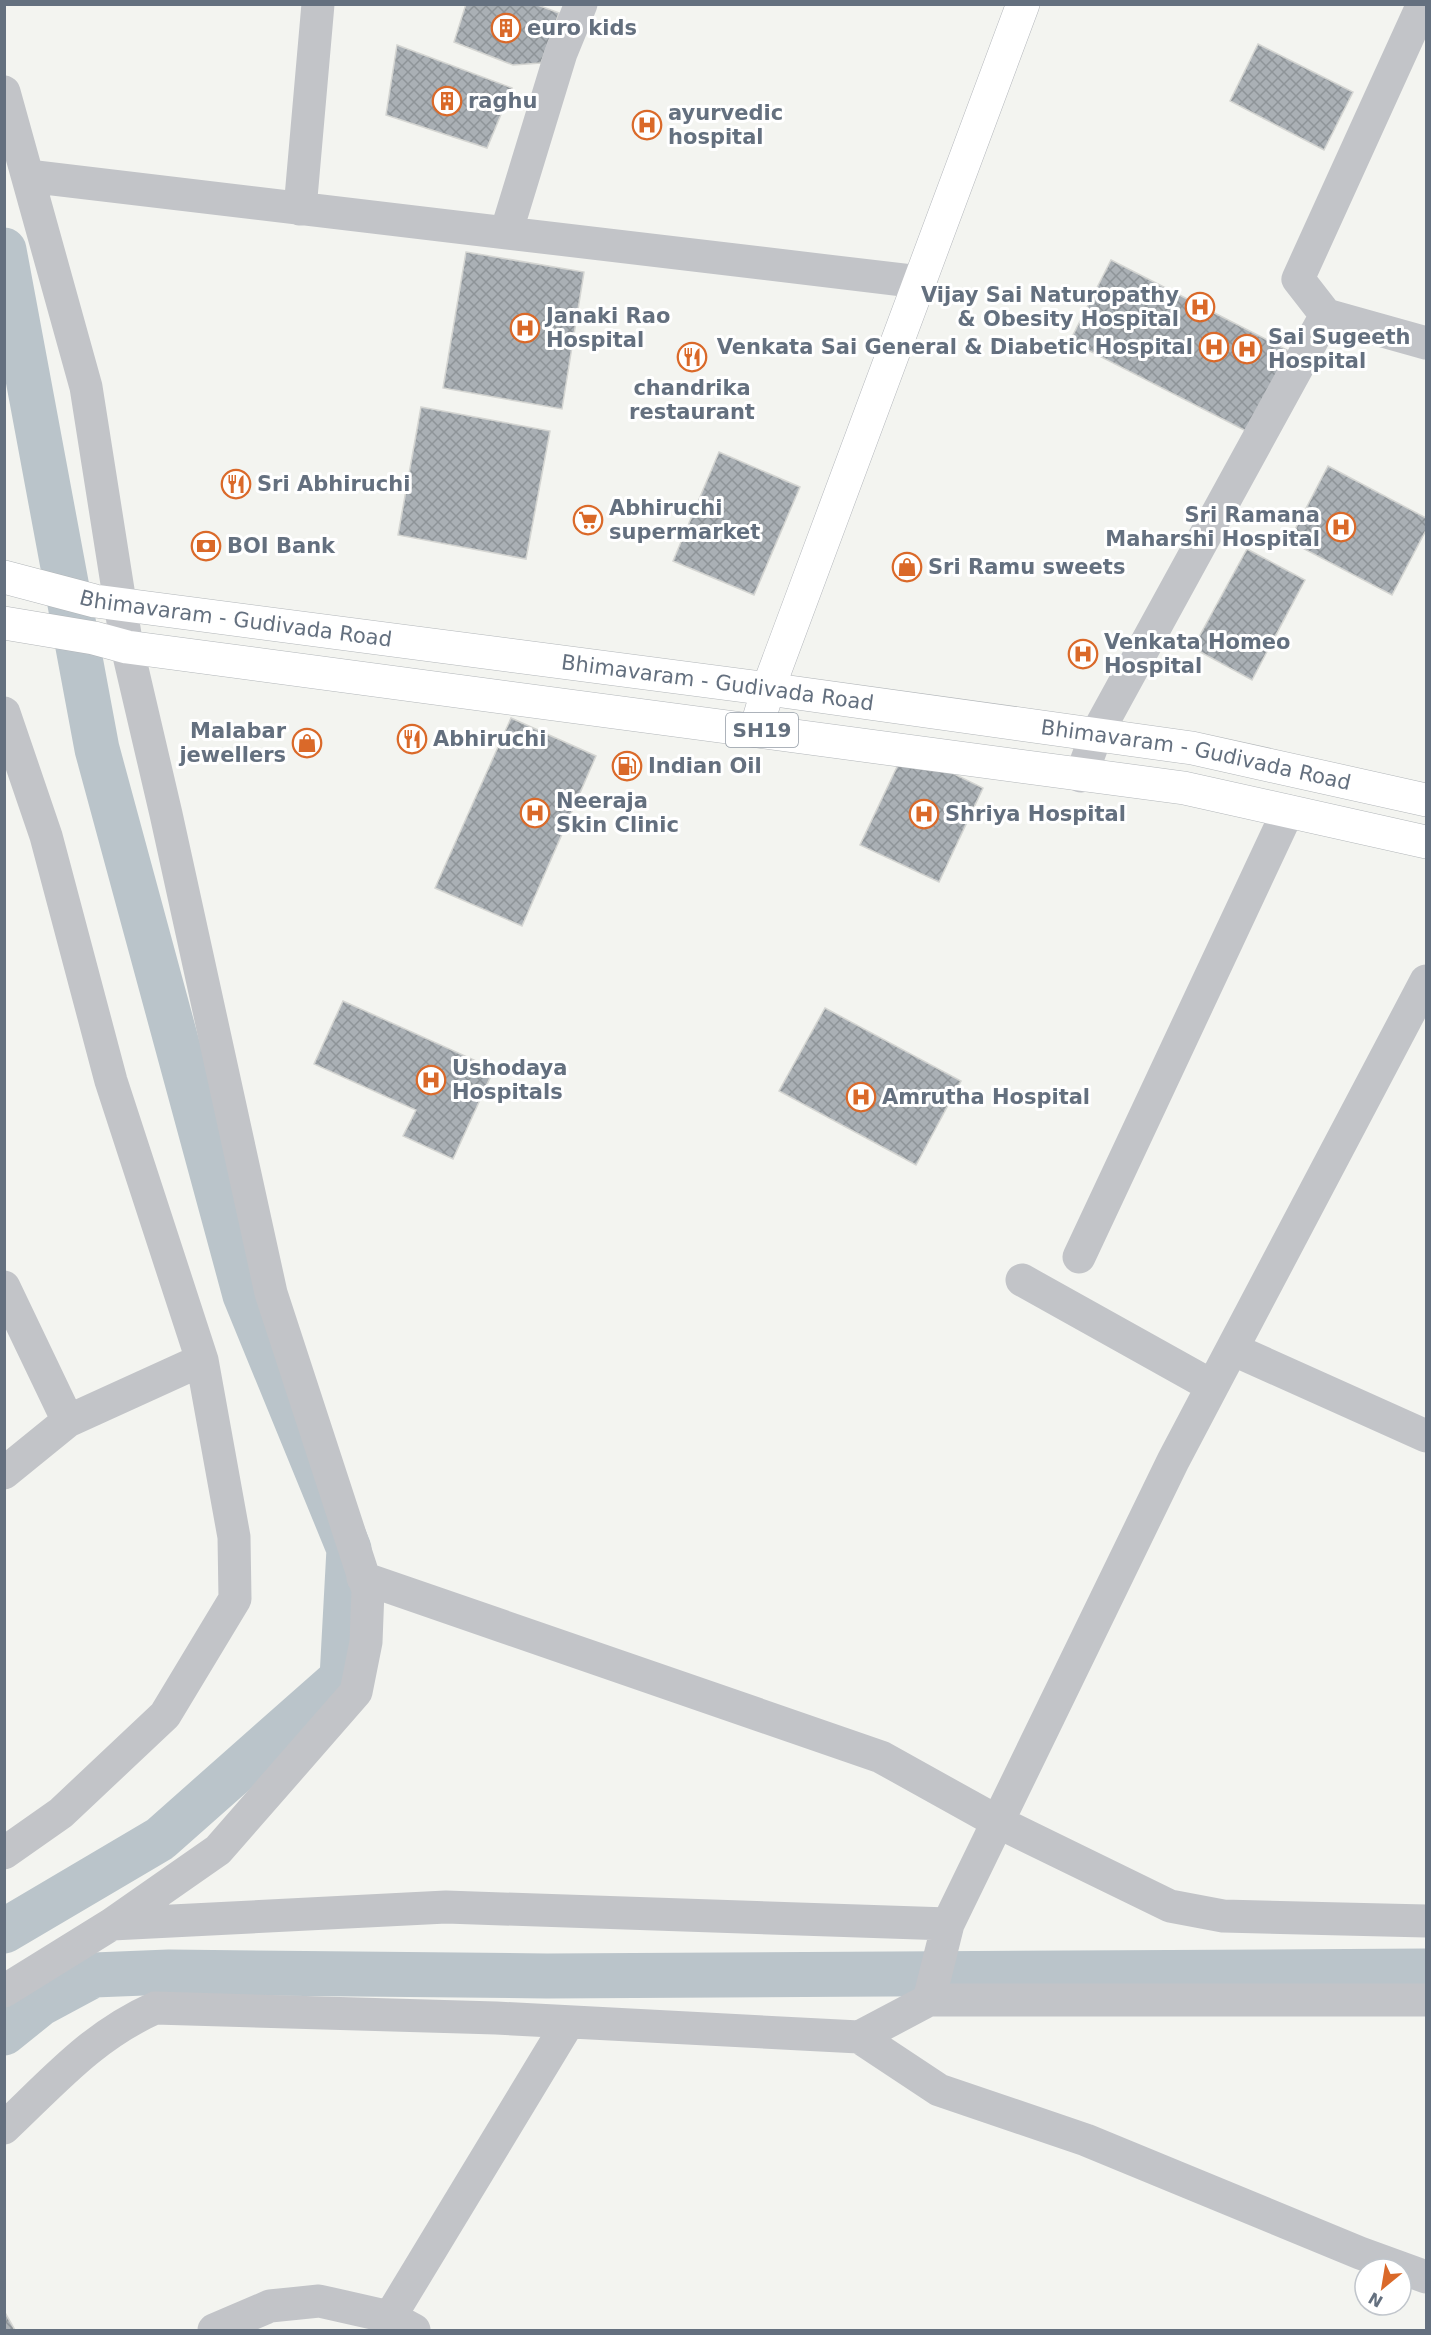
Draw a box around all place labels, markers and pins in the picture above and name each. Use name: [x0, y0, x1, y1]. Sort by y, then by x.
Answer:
building icon: euro kids: [490, 12, 522, 44]
place label: euro kids: [527, 16, 637, 40]
building icon: raghu: [431, 85, 463, 117]
place label: raghu: [468, 89, 537, 113]
place label: ayurvedic hospital: [668, 101, 783, 149]
hospital icon: ayurvedic hospital: [631, 109, 663, 141]
place label: Vijay Sai Naturopathy & Obesity Hospital: [921, 283, 1179, 331]
hospital icon: Vijay Sai Naturopathy & Obesity Hospital: [1184, 291, 1216, 323]
place label: Janaki Rao Hospital: [544, 304, 670, 352]
hospital icon: Janaki Rao Hospital: [509, 312, 541, 344]
place label: Sai Sugeeth Hospital: [1268, 325, 1410, 373]
hospital icon: Venkata Sai General & Diabetic Hospital: [1198, 331, 1230, 363]
hospital icon: Sai Sugeeth Hospital: [1231, 333, 1263, 365]
place label: Venkata Sai General & Diabetic Hospital: [717, 335, 1193, 359]
restaurant icon: chandrika restaurant: [676, 341, 708, 373]
place label: chandrika restaurant: [629, 376, 755, 424]
restaurant icon: Sri Abhiruchi: [220, 468, 252, 500]
place label: Sri Abhiruchi: [257, 472, 410, 496]
place label: Abhiruchi supermarket: [609, 496, 760, 544]
place label: Sri Ramana Maharshi Hospital: [1105, 503, 1320, 551]
supermarket icon: Abhiruchi supermarket: [572, 504, 604, 536]
hospital icon: Sri Ramana Maharshi Hospital: [1325, 511, 1357, 543]
bank icon: BOI Bank: [190, 530, 222, 562]
place label: BOI Bank: [227, 534, 336, 558]
shop icon: Sri Ramu sweets: [891, 551, 923, 583]
place label: Sri Ramu sweets: [928, 555, 1125, 579]
place label: Venkata Homeo Hospital: [1104, 630, 1291, 678]
hospital icon: Venkata Homeo Hospital: [1067, 638, 1099, 670]
place label: Malabar jewellers: [178, 719, 287, 767]
restaurant icon: Abhiruchi: [396, 723, 428, 755]
shop icon: Malabar jewellers: [291, 727, 323, 759]
place label: Abhiruchi: [433, 727, 546, 751]
fuel station icon: Indian Oil: [611, 750, 643, 782]
place label: Indian Oil: [648, 754, 762, 778]
place label: Neeraja Skin Clinic: [556, 789, 679, 837]
hospital icon: Neeraja Skin Clinic: [519, 797, 551, 829]
hospital icon: Shriya Hospital: [908, 798, 940, 830]
place label: Shriya Hospital: [945, 802, 1126, 826]
place label: Ushodaya Hospitals: [452, 1056, 567, 1104]
hospital icon: Ushodaya Hospitals: [415, 1064, 447, 1096]
hospital icon: Amrutha Hospital: [845, 1081, 877, 1113]
place label: Amrutha Hospital: [882, 1085, 1090, 1109]

